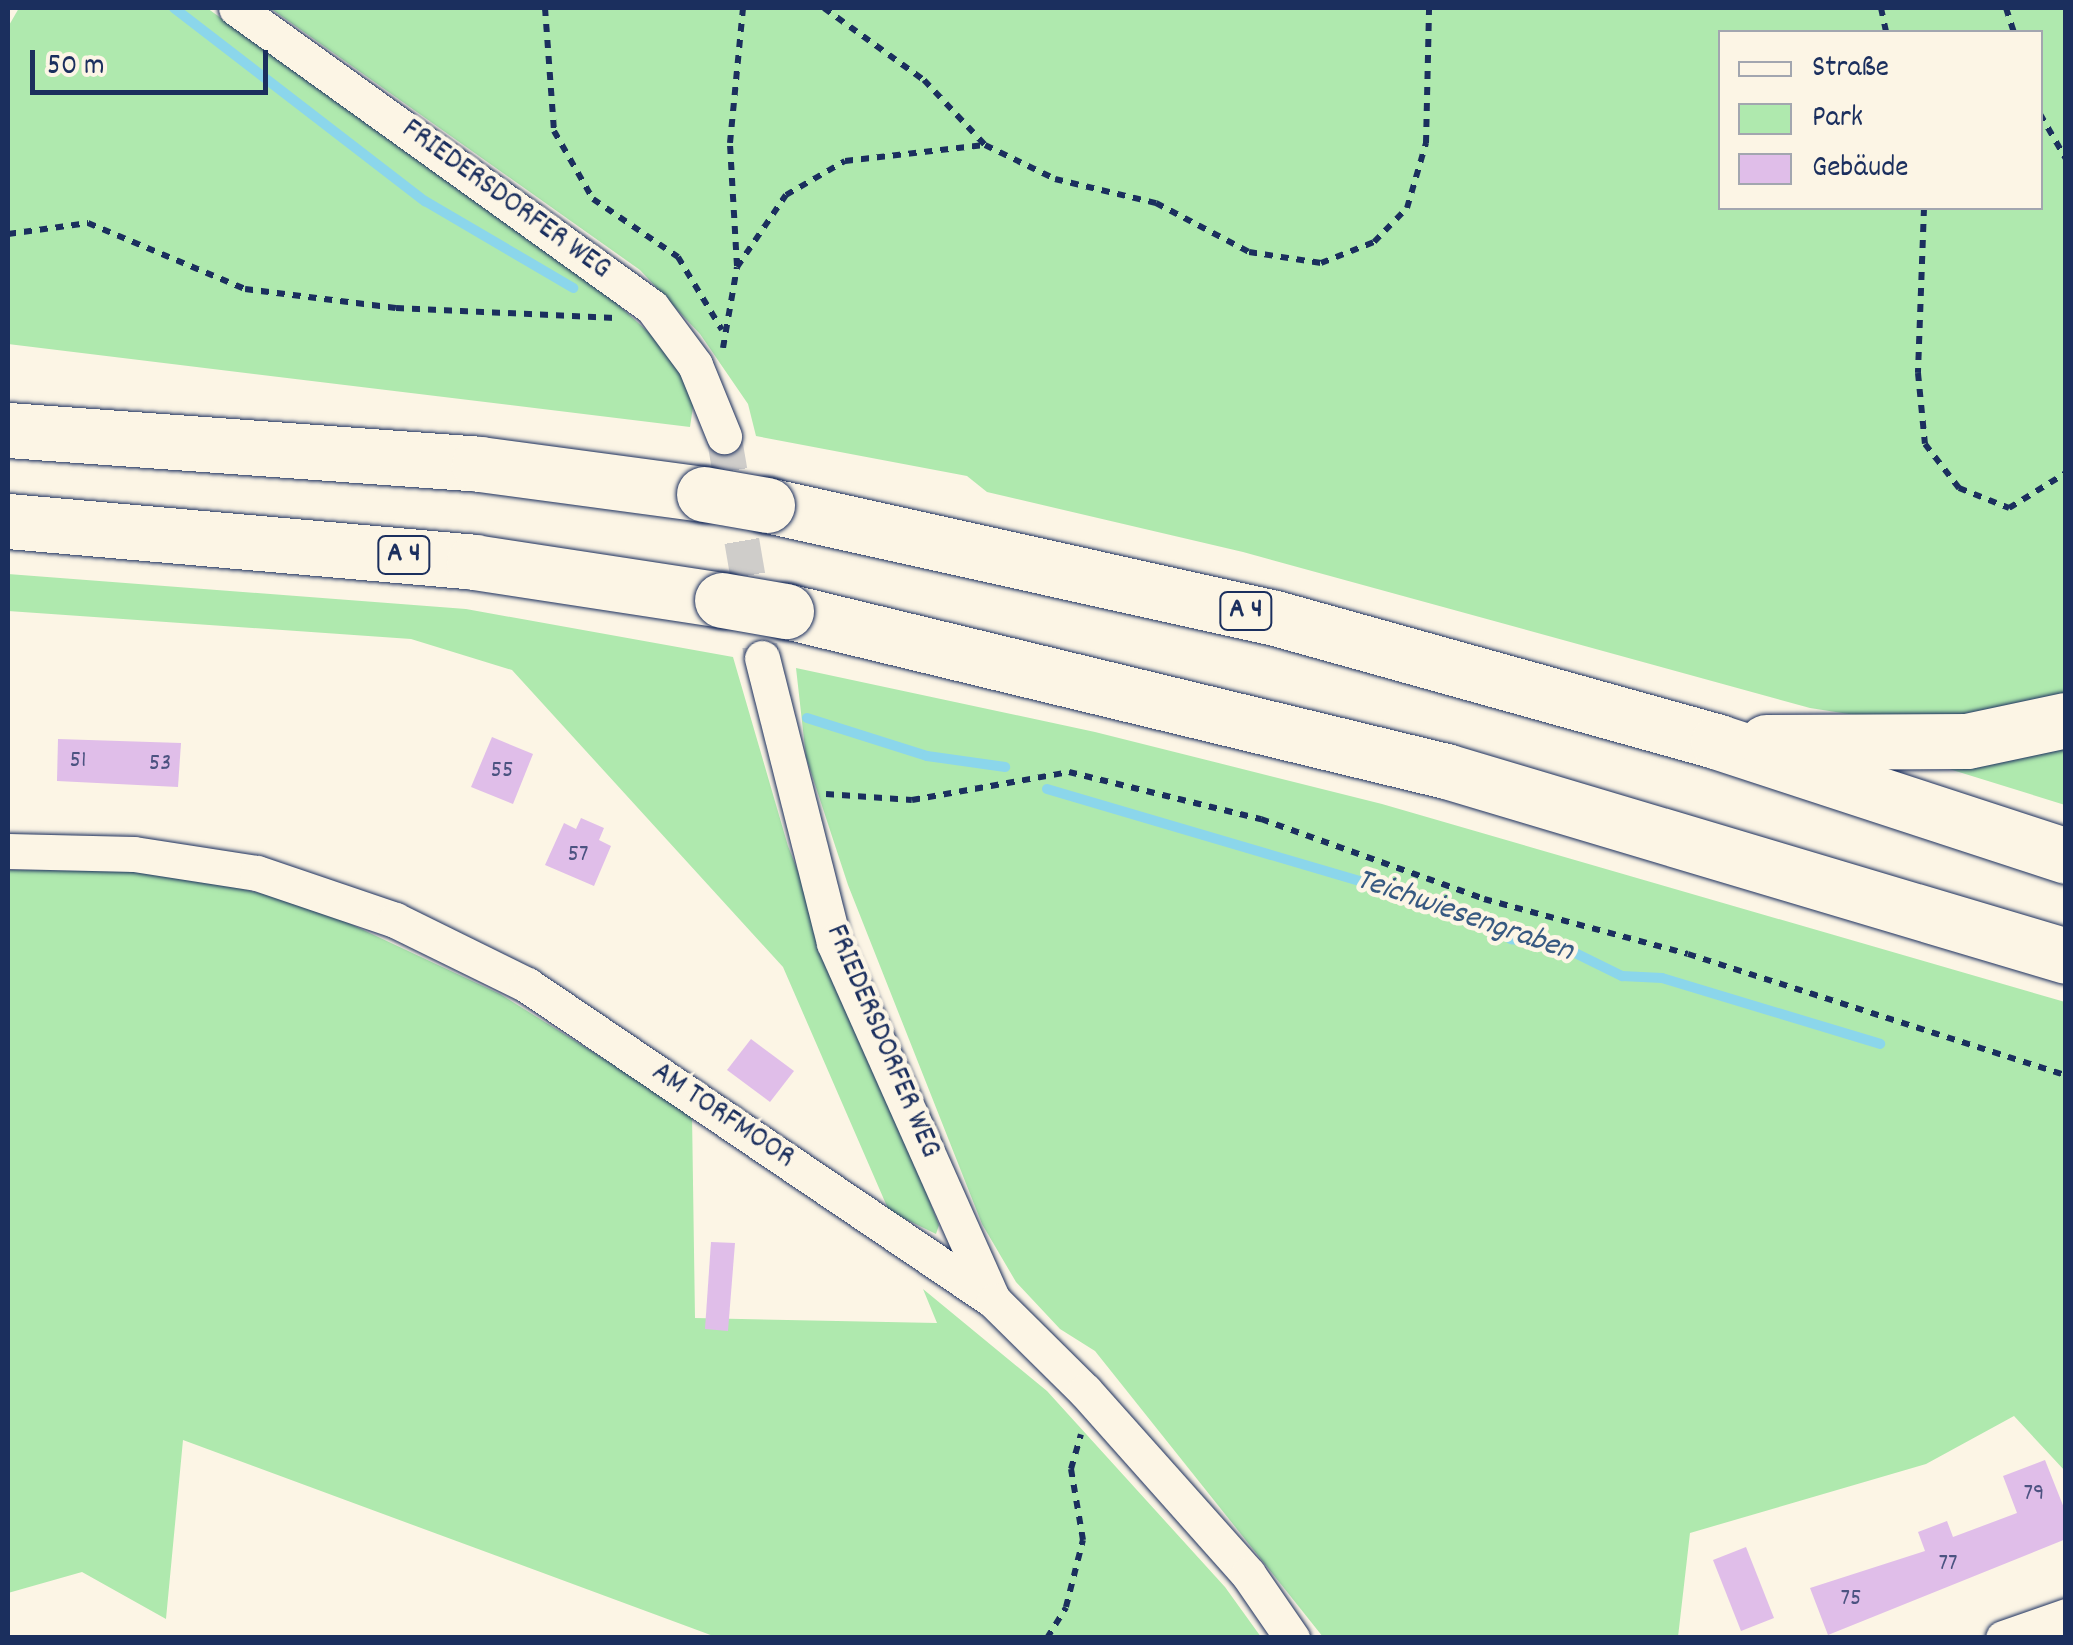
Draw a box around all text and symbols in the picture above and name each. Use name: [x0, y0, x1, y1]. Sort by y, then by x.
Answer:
scale bar: [35, 30, 272, 92]
legend: [1718, 30, 2043, 210]
text: 50 m: [47, 46, 105, 89]
text: Straße: [1812, 48, 1889, 91]
text: Park: [1812, 98, 1863, 141]
street label: FRIEDERSDORFER WEG: [393, 113, 617, 289]
text: Gebäude: [1812, 148, 1909, 191]
road number: A 4: [376, 532, 432, 578]
road number: A 4: [1218, 588, 1274, 634]
house number: 51: [69, 746, 87, 776]
house number: 53: [149, 749, 171, 779]
house number: 55: [490, 756, 514, 786]
house number: 57: [567, 840, 589, 870]
water label: Teichwiesengraben: [1351, 862, 1577, 972]
street label: FRIEDERSDORFER WEG: [816, 920, 946, 1164]
street label: AM TORFMOOR: [644, 1056, 800, 1178]
house number: 79: [2023, 1479, 2045, 1509]
house number: 77: [1938, 1549, 1958, 1579]
house number: 75: [1840, 1584, 1862, 1614]

